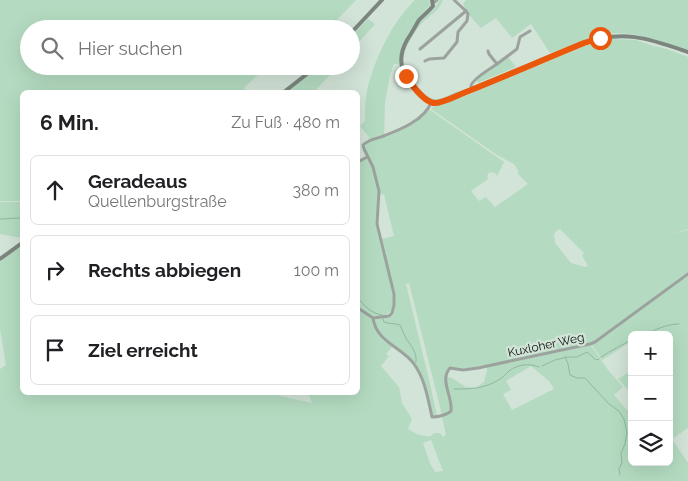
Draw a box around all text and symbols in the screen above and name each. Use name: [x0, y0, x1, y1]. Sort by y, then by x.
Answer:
search box: [20, 20, 360, 75]
route start: [589, 27, 612, 50]
icon: search: [38, 34, 66, 62]
text: Hier suchen: [78, 37, 183, 59]
route end: [395, 65, 418, 88]
text: 6 Min.: [40, 110, 99, 135]
text: Zu Fuß · 480 m: [231, 113, 340, 132]
text: Geradeaus: [88, 170, 187, 192]
icon: ahead: [41, 176, 69, 204]
text: 380 m: [292, 181, 339, 200]
text: Quellenburgstraße: [88, 192, 227, 211]
icon: right: [41, 256, 69, 284]
text: Rechts abbiegen: [88, 259, 241, 281]
text: 100 m: [294, 261, 339, 280]
street label: Kuxloher Weg: [506, 330, 586, 360]
map controls: [628, 331, 673, 466]
button: +: [628, 331, 673, 376]
icon: arrive: [41, 336, 69, 364]
text: Ziel erreicht: [88, 339, 198, 361]
button: −: [628, 376, 673, 421]
button: layers: [628, 421, 673, 466]

